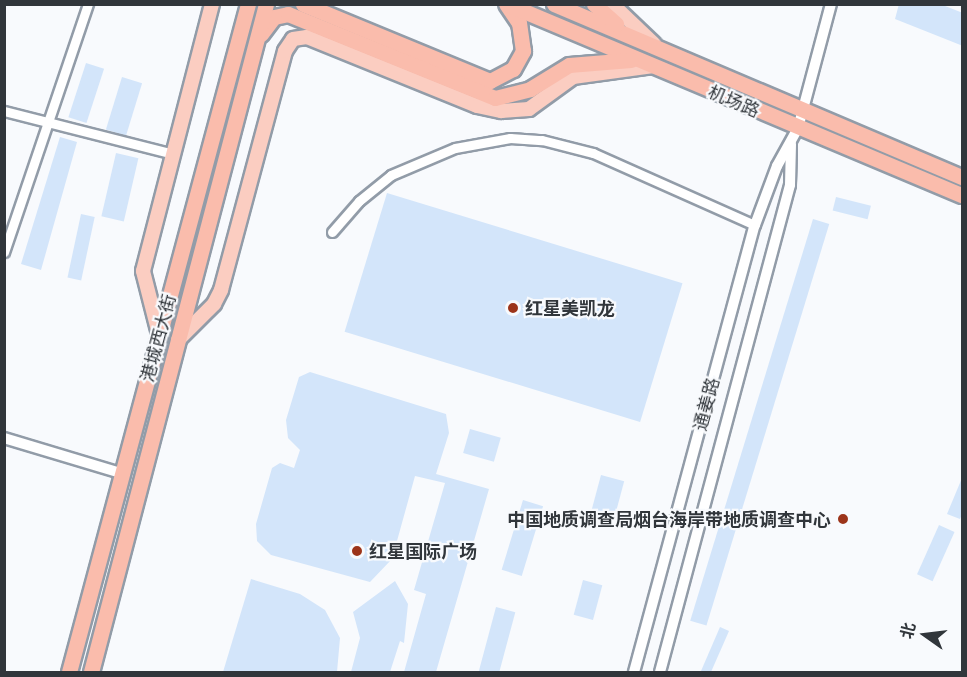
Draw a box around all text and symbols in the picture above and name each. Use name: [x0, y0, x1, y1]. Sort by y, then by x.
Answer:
street label: 机场路: [705, 81, 763, 121]
street label: 港城西大街: [136, 292, 180, 384]
place label: 红星美凯龙: [525, 297, 615, 319]
marker: 红星美凯龙: [506, 301, 520, 315]
street label: 通姜路: [689, 375, 723, 433]
place label: 中国地质调查局烟台海岸带地质调查中心: [507, 508, 831, 530]
marker: 中国地质调查局烟台海岸带地质调查中心: [836, 512, 850, 526]
place label: 红星国际广场: [369, 540, 477, 562]
marker: 红星国际广场: [350, 544, 364, 558]
north arrow: [895, 605, 955, 665]
text: 北: [896, 620, 918, 641]

